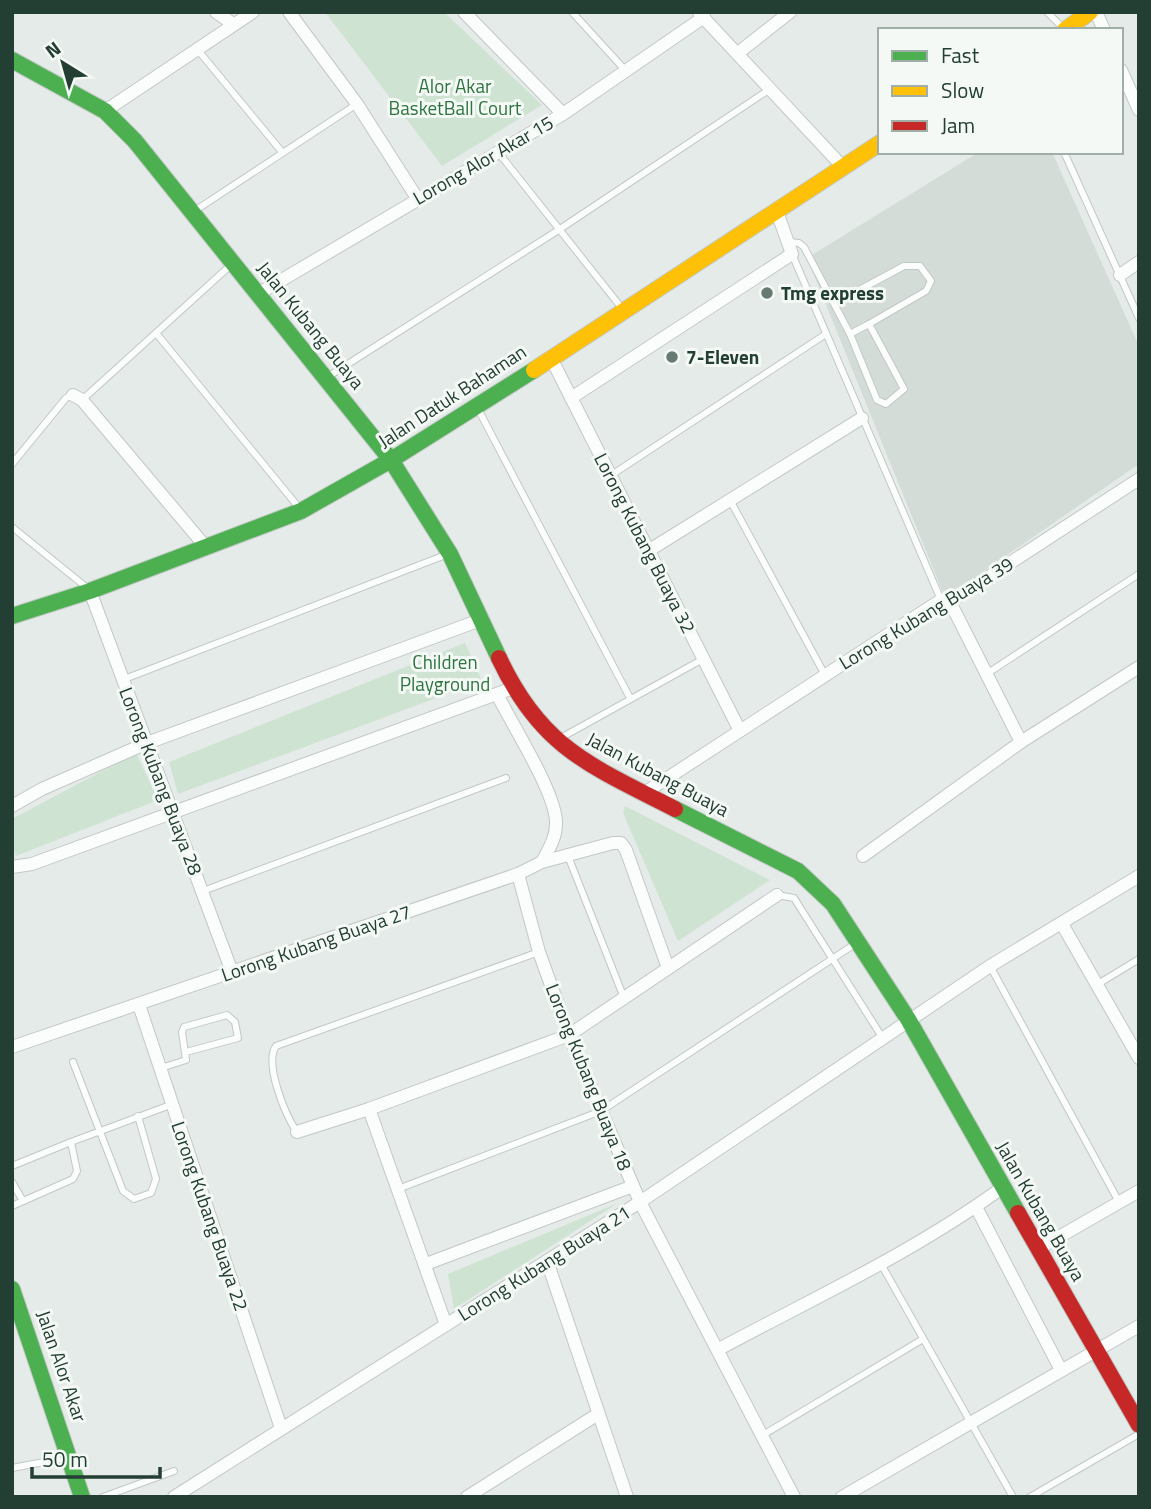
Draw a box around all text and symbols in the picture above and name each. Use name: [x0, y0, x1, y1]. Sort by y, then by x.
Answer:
north arrow: [28, 28, 98, 98]
legend: [878, 28, 1123, 154]
text: N: [38, 33, 66, 65]
text: Fast: [941, 39, 980, 71]
park label: Alor Akar BasketBall Court: [389, 71, 522, 122]
text: Slow: [941, 74, 984, 106]
street label: Lorong Alor Akar 15: [407, 108, 558, 212]
text: Jam: [941, 109, 975, 141]
street label: Jalan Kubang Buaya: [251, 254, 372, 395]
place label: Tmg express: [781, 278, 884, 307]
marker: Tmg express: [759, 285, 775, 301]
street label: Jalan Datuk Bahaman: [372, 337, 532, 454]
place label: 7-Eleven: [686, 342, 759, 371]
marker: 7-Eleven: [664, 349, 680, 365]
street label: Lorong Kubang Buaya 32: [587, 447, 704, 638]
street label: Lorong Kubang Buaya 39: [833, 549, 1019, 676]
park label: Children Playground: [400, 647, 490, 698]
street label: Lorong Kubang Buaya 28: [112, 683, 211, 879]
street label: Jalan Kubang Buaya: [582, 724, 735, 824]
street label: Lorong Kubang Buaya 27: [217, 896, 415, 989]
street label: Lorong Kubang Buaya 18: [539, 979, 640, 1175]
street label: Lorong Kubang Buaya 22: [164, 1117, 257, 1315]
street label: Jalan Kubang Buaya: [990, 1135, 1094, 1287]
street label: Lorong Kubang Buaya 21: [452, 1198, 636, 1328]
street label: Jalan Alor Akar: [30, 1306, 95, 1426]
scale bar: [32, 1436, 159, 1480]
text: 50 m: [42, 1443, 88, 1475]

